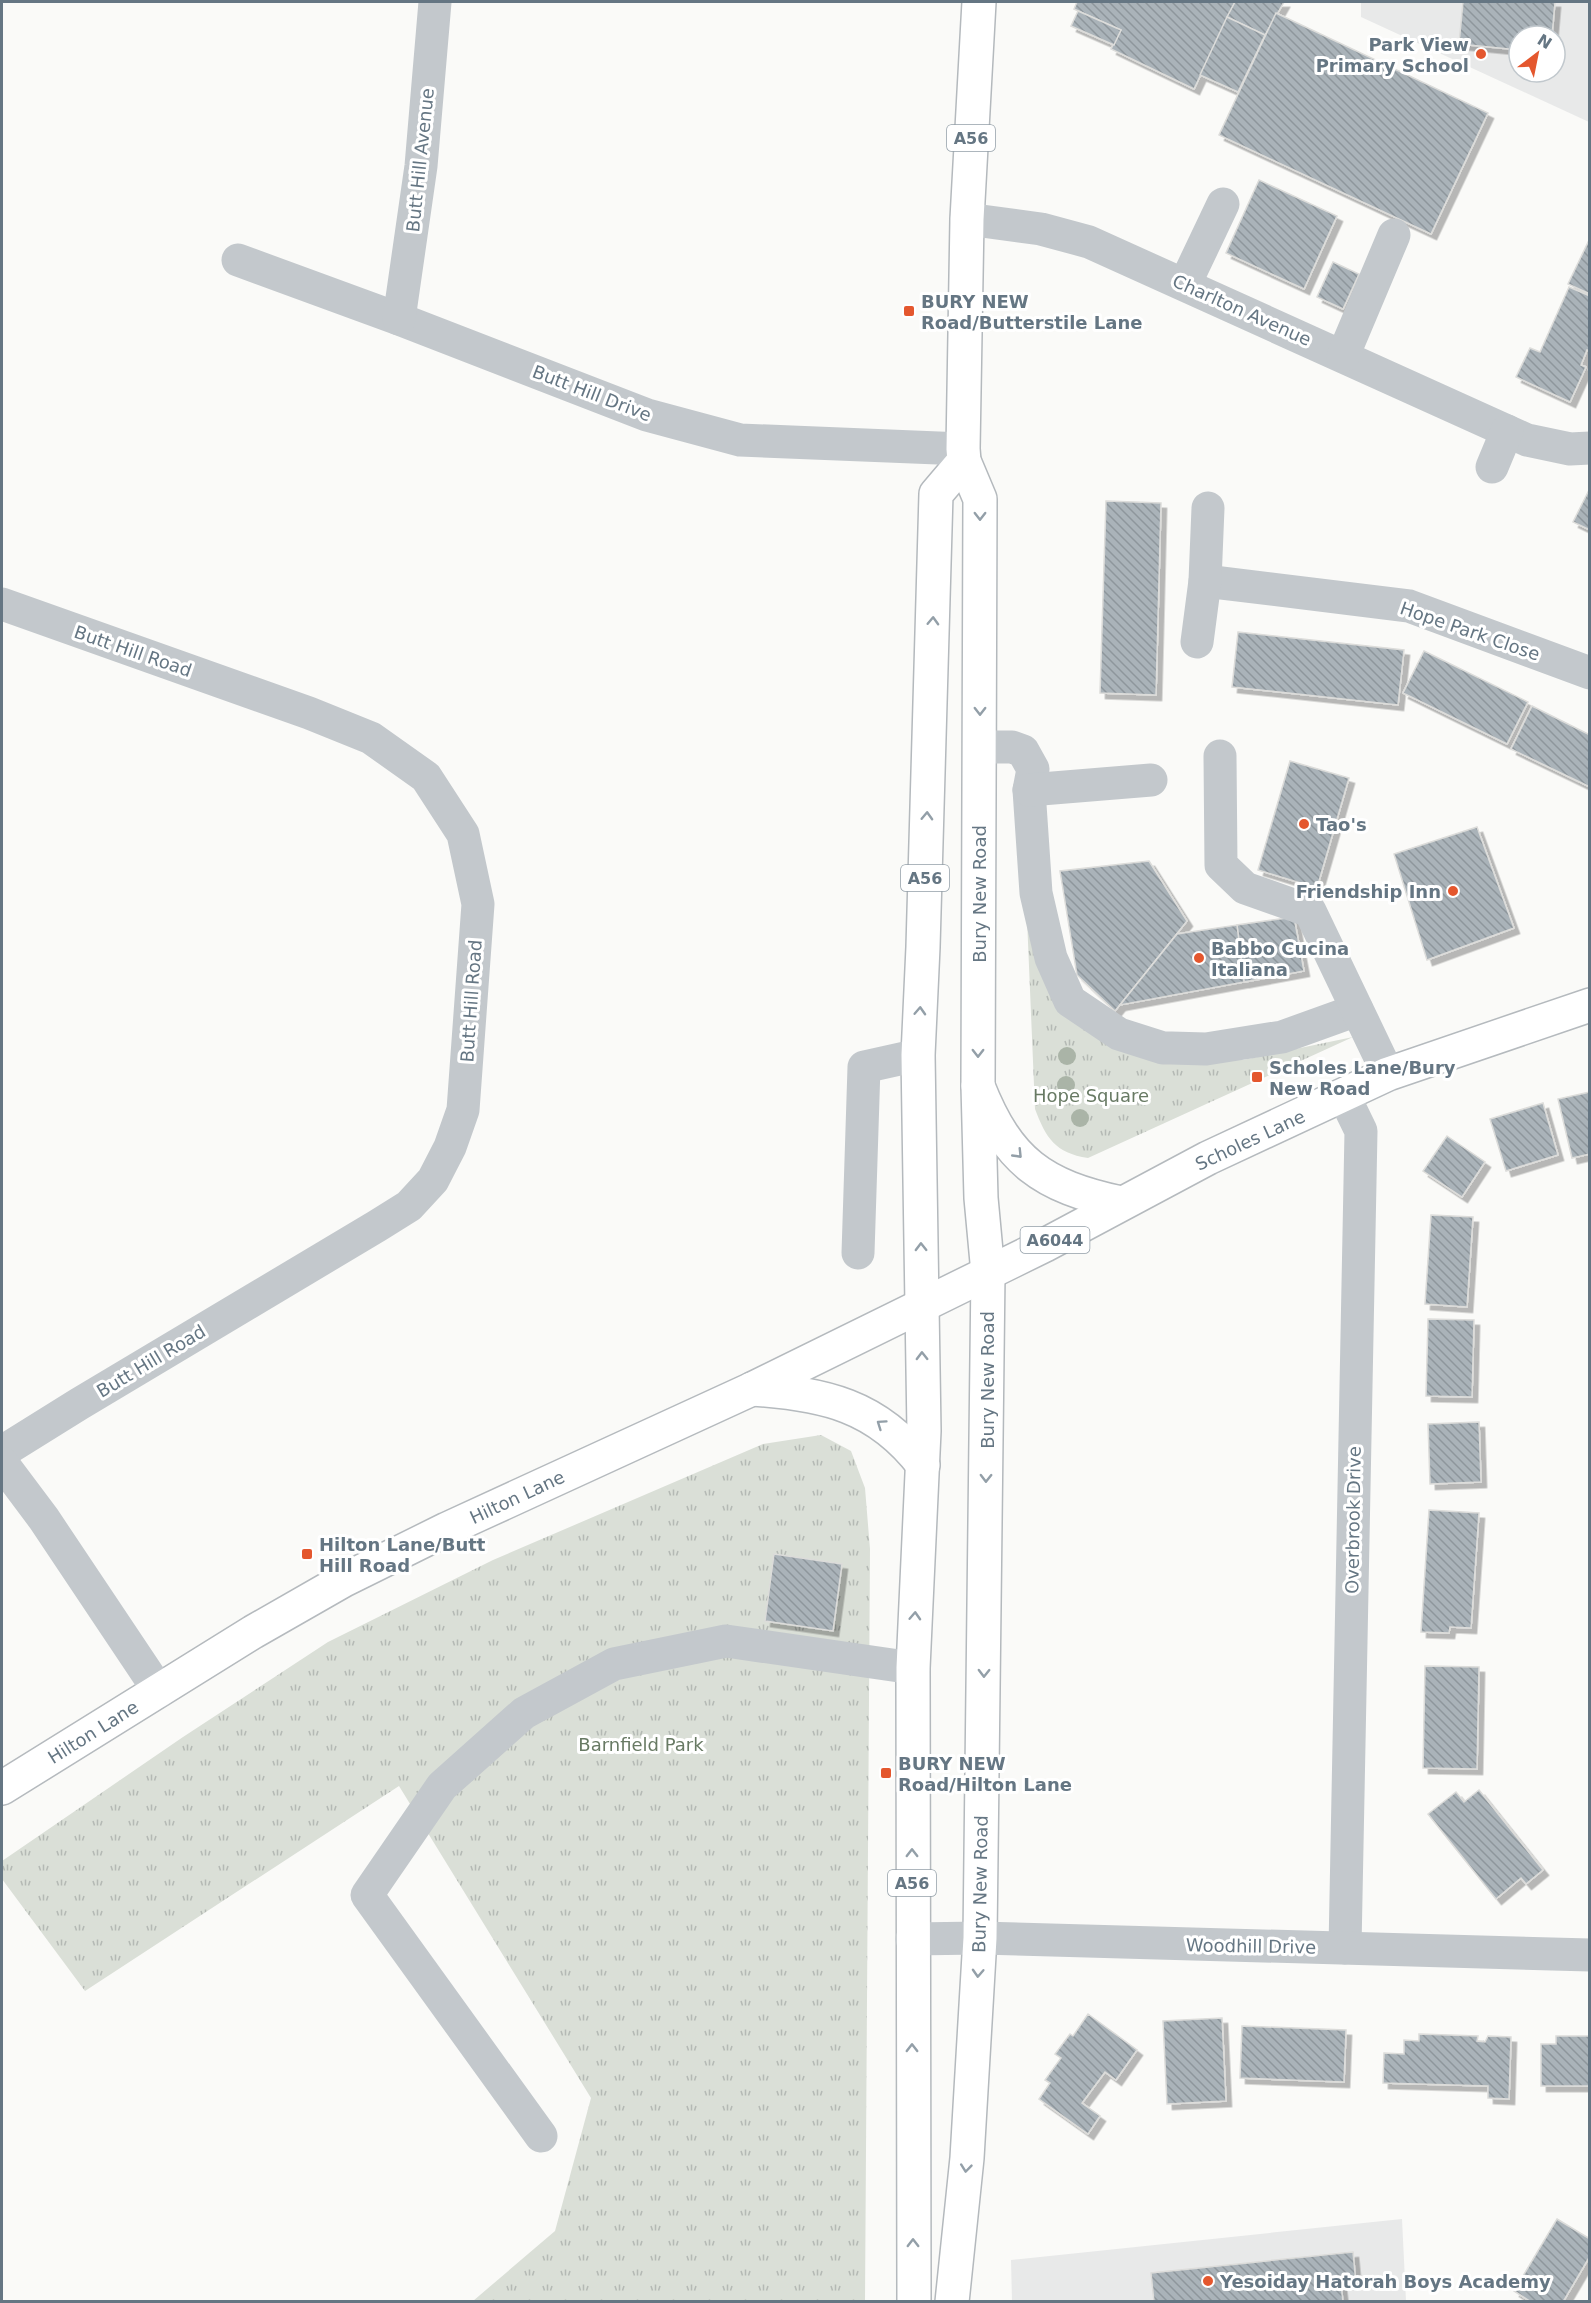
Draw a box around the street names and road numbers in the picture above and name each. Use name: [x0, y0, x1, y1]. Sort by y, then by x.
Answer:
street label: Butt Hill Avenue: [402, 87, 438, 233]
road number: A56: [947, 125, 995, 151]
street label: Charlton Avenue: [1169, 270, 1315, 350]
street label: Butt Hill Drive: [529, 361, 655, 425]
street label: Hope Park Close: [1397, 597, 1543, 665]
street label: Butt Hill Road: [71, 621, 195, 681]
street label: Bury New Road: [969, 825, 990, 963]
road number: A56: [901, 865, 949, 891]
street label: Butt Hill Road: [456, 939, 486, 1063]
street label: Scholes Lane: [1192, 1105, 1308, 1175]
road number: A6044: [1020, 1227, 1090, 1253]
street label: Bury New Road: [977, 1311, 998, 1449]
street label: Butt Hill Road: [93, 1320, 209, 1402]
street label: Overbrook Drive: [1341, 1446, 1365, 1594]
street label: Hilton Lane: [466, 1466, 568, 1528]
street label: Hilton Lane: [44, 1696, 142, 1768]
street label: Bury New Road: [968, 1815, 992, 1953]
road number: A56: [888, 1870, 936, 1896]
street label: Woodhill Drive: [1186, 1934, 1316, 1958]

